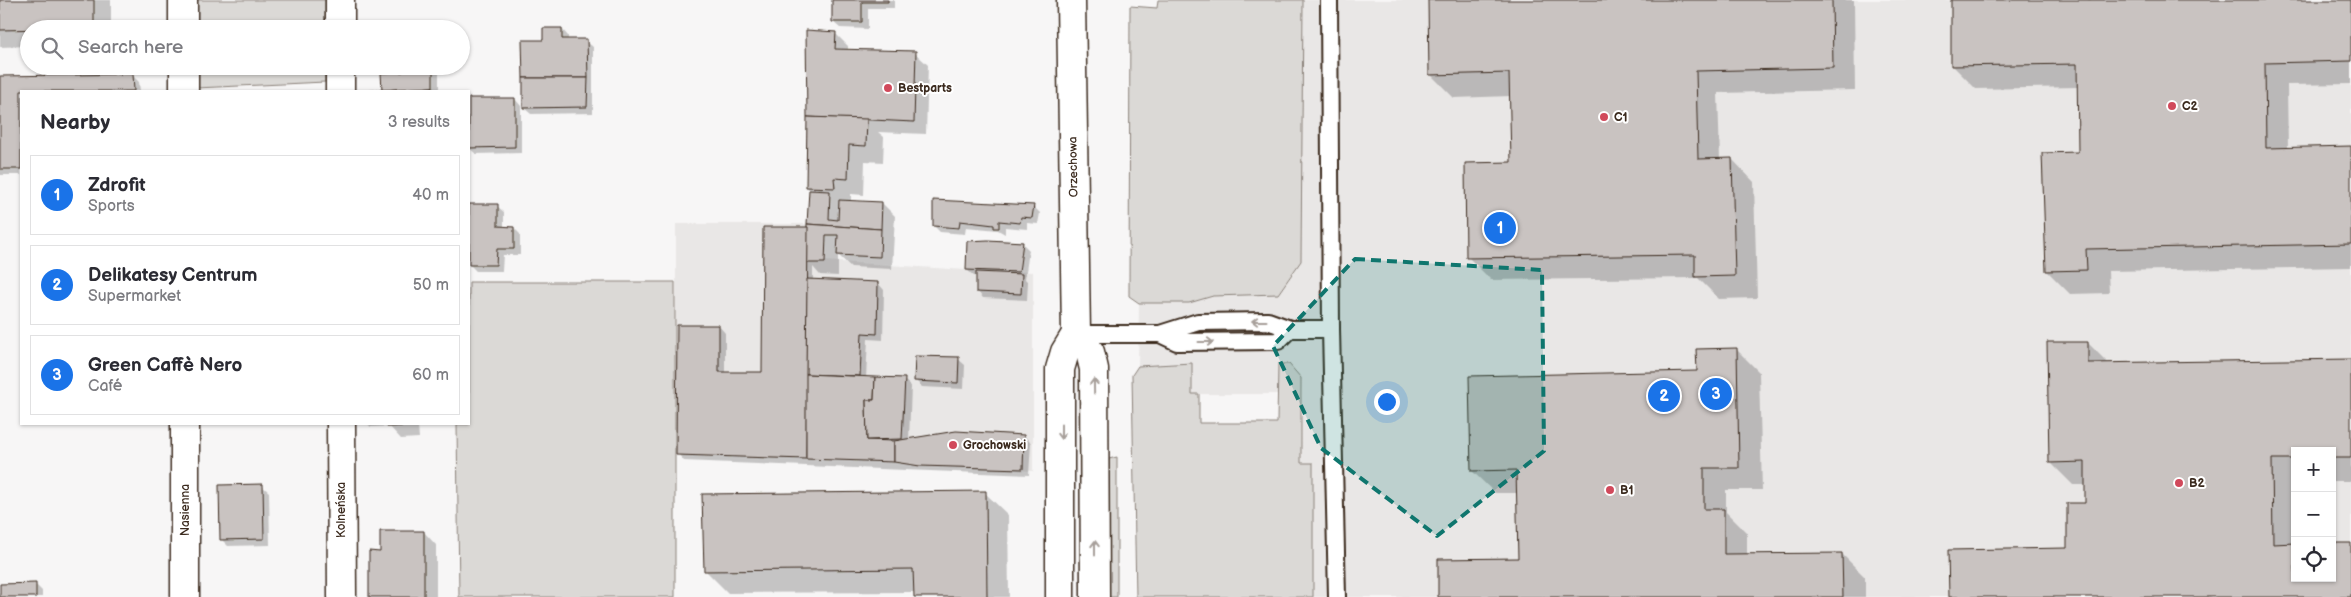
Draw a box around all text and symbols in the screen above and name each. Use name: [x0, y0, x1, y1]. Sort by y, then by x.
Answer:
search box: [20, 20, 470, 75]
icon: search: [38, 34, 66, 62]
text: Search here: [78, 36, 183, 59]
place label: Bestparts: [898, 81, 952, 96]
marker: Bestparts: [882, 82, 894, 94]
place label: C2: [2182, 99, 2199, 114]
marker: C2: [2166, 100, 2178, 112]
text: Nearby: [40, 110, 110, 135]
place label: C1: [1614, 110, 1628, 125]
marker: C1: [1598, 111, 1610, 123]
text: 3 results: [388, 113, 450, 132]
street label: Orzechowa: [1065, 136, 1082, 198]
text: Zdrofit: [88, 174, 146, 197]
text: 1: [54, 186, 60, 205]
text: 40 m: [412, 186, 449, 205]
text: Sports: [88, 197, 135, 216]
pin: 1: [1484, 209, 1516, 247]
text: Delikatesy Centrum: [88, 264, 257, 287]
text: 2: [52, 276, 62, 295]
text: 50 m: [413, 276, 449, 295]
text: Supermarket: [88, 287, 181, 306]
one-way arrow: [1251, 316, 1268, 326]
one-way arrow: [1198, 337, 1214, 347]
text: Green Caffè Nero: [88, 354, 242, 377]
text: 3: [52, 366, 62, 385]
text: 60 m: [412, 366, 449, 385]
pin: 3: [1700, 375, 1732, 413]
text: Café: [88, 377, 122, 396]
pin: 2: [1648, 377, 1680, 415]
one-way arrow: [1090, 378, 1099, 394]
your location: [1374, 389, 1400, 415]
one-way arrow: [1056, 424, 1066, 440]
place label: Grochowski: [963, 438, 1026, 453]
marker: Grochowski: [947, 439, 959, 451]
map controls: [2291, 447, 2336, 582]
button: +: [2291, 447, 2336, 492]
place label: B2: [2189, 476, 2205, 491]
marker: B2: [2173, 477, 2185, 489]
street label: Kolneńska: [334, 482, 349, 538]
place label: B1: [1620, 483, 1634, 498]
street label: Nasienna: [178, 484, 193, 536]
marker: B1: [1604, 484, 1616, 496]
button: −: [2291, 492, 2336, 537]
button: locate: [2291, 537, 2336, 582]
one-way arrow: [1090, 541, 1100, 557]

